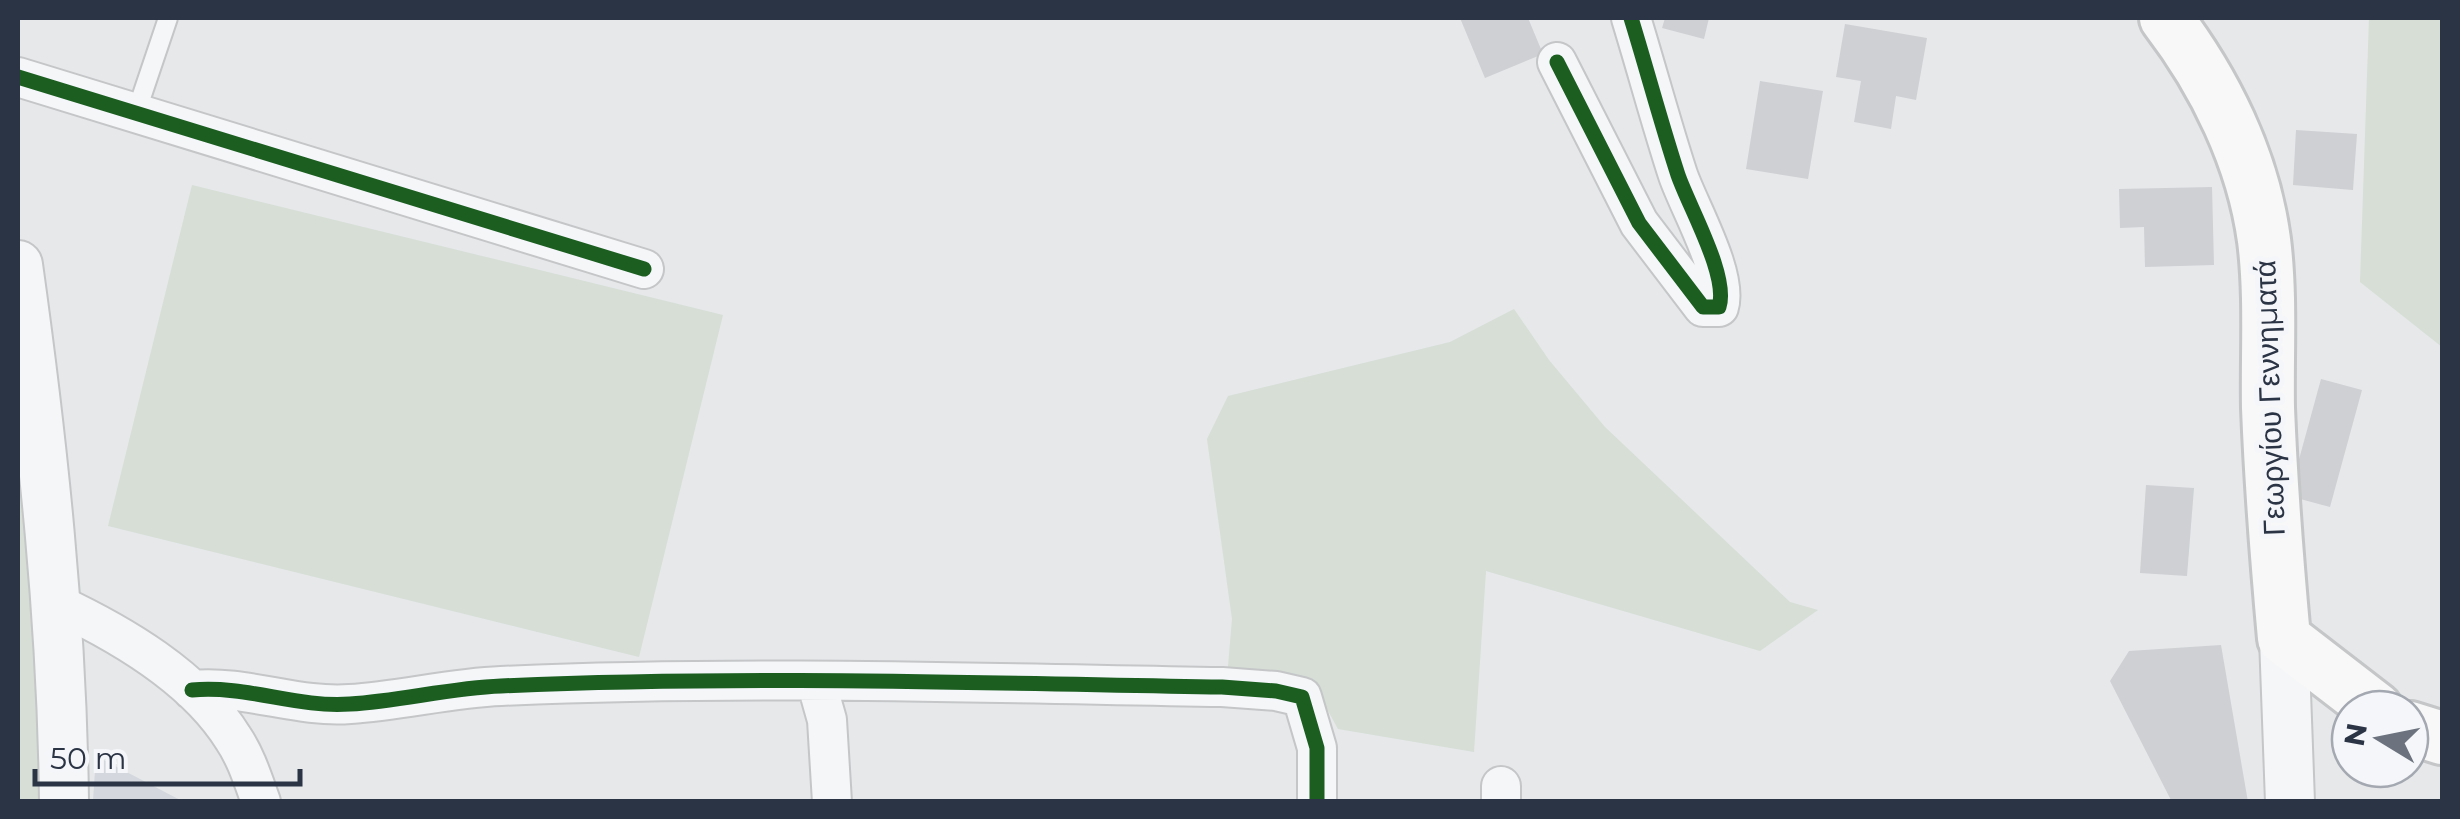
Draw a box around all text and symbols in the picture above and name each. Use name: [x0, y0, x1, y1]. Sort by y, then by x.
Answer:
street label: Γεωργίου Γεννηματά: [2246, 259, 2293, 537]
north arrow: [2330, 689, 2430, 789]
text: N: [2337, 721, 2374, 749]
scale bar: [35, 724, 300, 786]
text: 50 m: [50, 740, 127, 777]

